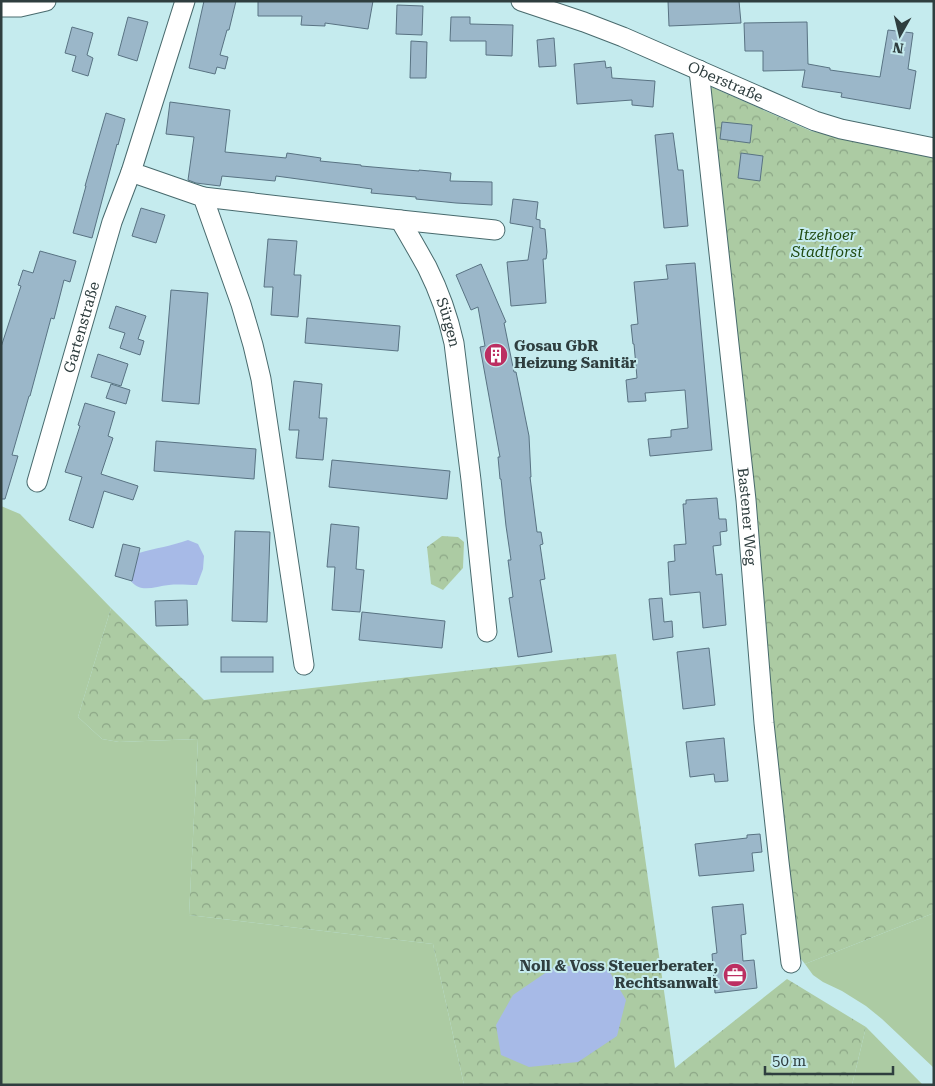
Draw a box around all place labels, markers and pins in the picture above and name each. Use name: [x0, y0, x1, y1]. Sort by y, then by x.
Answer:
place label: Gosau GbR Heizung Sanitär: [514, 337, 636, 372]
building icon: Gosau GbR Heizung Sanitär: [483, 342, 509, 368]
place label: Noll & Voss Steuerberater, Rechtsanwalt: [520, 957, 718, 992]
office icon: Noll & Voss Steuerberater, Rechtsanwalt: [722, 962, 748, 988]

